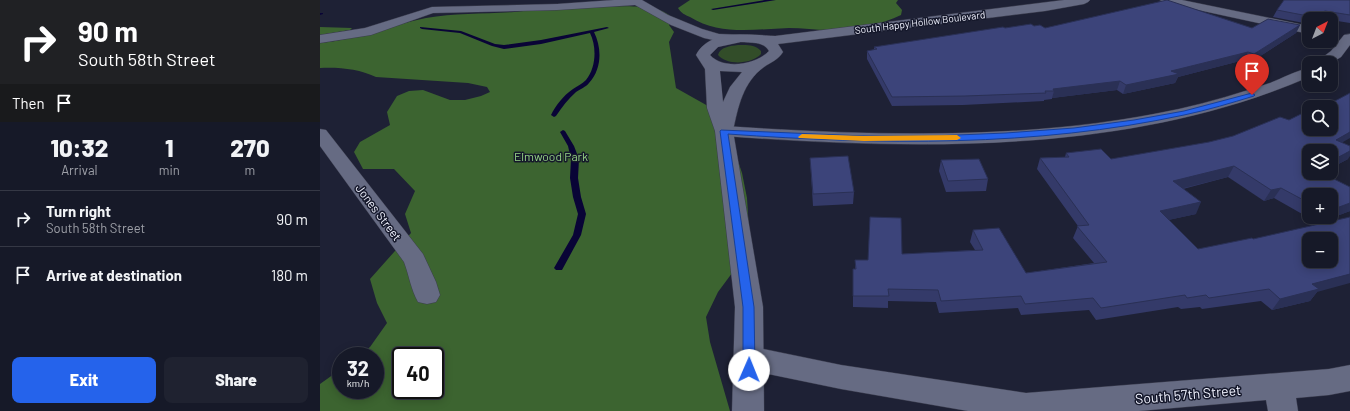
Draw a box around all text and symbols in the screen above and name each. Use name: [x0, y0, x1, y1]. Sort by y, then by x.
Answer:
street label: South Happy Hollow Boulevard: [854, 8, 986, 36]
north arrow: [1302, 12, 1338, 48]
map controls: [1302, 12, 1338, 268]
text: 90 m: [78, 14, 138, 48]
icon: right: [12, 16, 64, 68]
text: South 58th Street: [78, 48, 215, 70]
pin: [1235, 54, 1269, 95]
button: sound: [1302, 56, 1338, 92]
icon: arrive: [1241, 60, 1263, 82]
icon: arrive: [53, 92, 75, 114]
text: Then: [12, 94, 45, 112]
button: search: [1302, 100, 1338, 136]
text: 10:32: [50, 133, 108, 162]
text: 1: [165, 133, 174, 162]
text: 270: [230, 133, 270, 162]
button: layers: [1302, 144, 1338, 180]
park label: Elmwood Park: [514, 149, 588, 163]
text: Arrival: [61, 162, 98, 178]
text: min: [159, 162, 180, 178]
text: m: [245, 162, 255, 178]
street label: Jones Street: [353, 181, 405, 243]
button: +: [1302, 188, 1338, 224]
text: Turn right: [46, 202, 111, 220]
icon: right: [12, 208, 34, 230]
text: 90 m: [276, 210, 308, 228]
text: South 58th Street: [46, 220, 145, 236]
button: −: [1302, 232, 1338, 268]
icon: arrive: [12, 264, 34, 286]
text: Arrive at destination: [46, 266, 182, 284]
text: 180 m: [271, 266, 308, 284]
speed limit sign: 40: [392, 347, 444, 399]
position arrow: [728, 349, 770, 391]
text: 32: [347, 356, 369, 380]
button: Exit: [12, 357, 156, 403]
button: Share: [164, 357, 308, 403]
text: km/h: [347, 377, 369, 389]
street label: South 57th Street: [1134, 381, 1242, 407]

